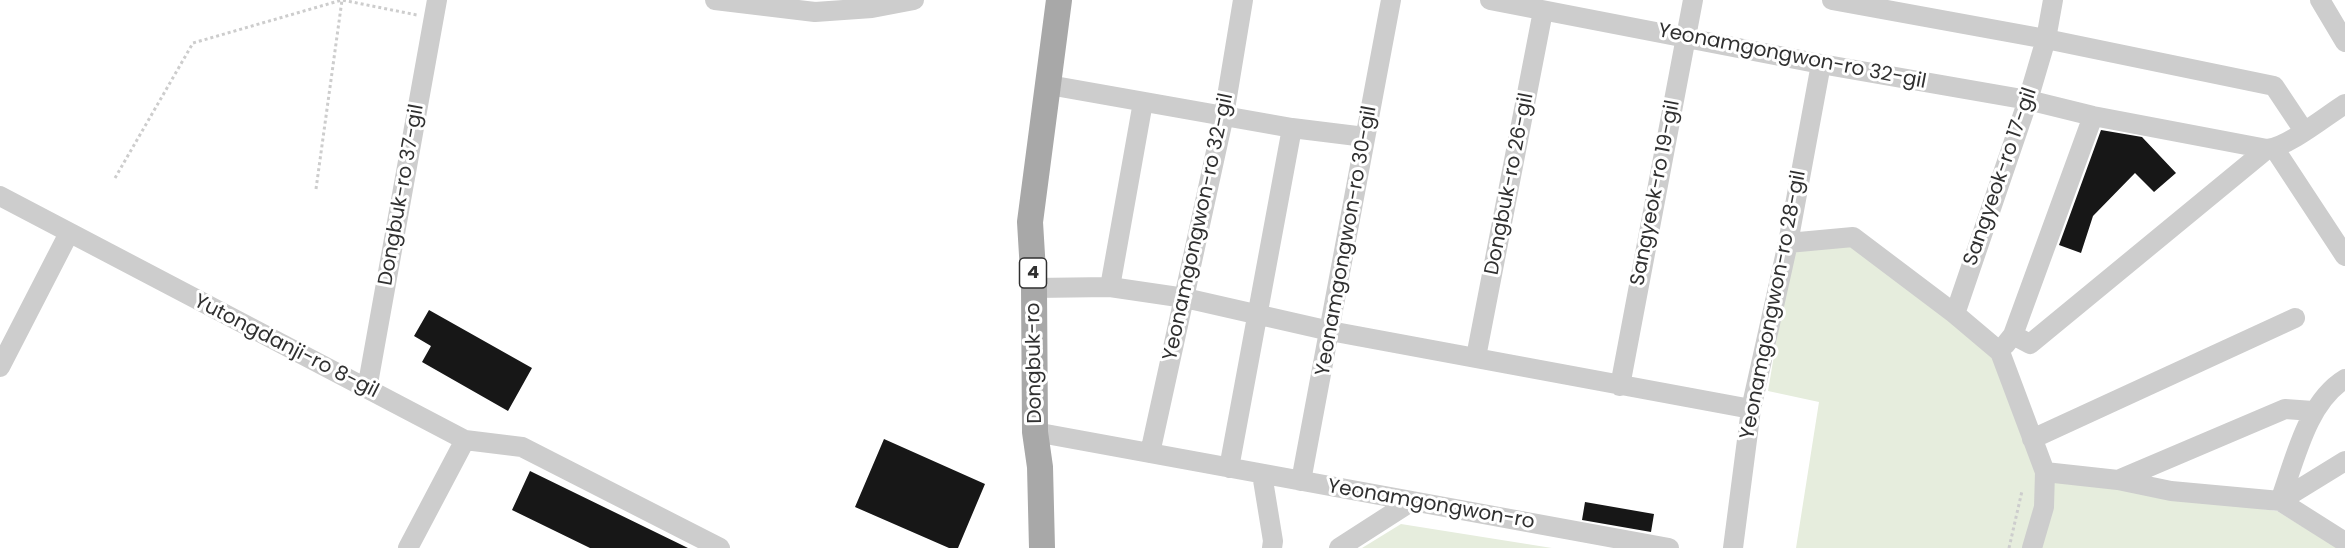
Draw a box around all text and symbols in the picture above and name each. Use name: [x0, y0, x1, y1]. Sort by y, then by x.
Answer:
street label: Yeonamgongwon-ro 32-gil: [1656, 19, 1928, 95]
street label: Sangyeok-ro 17-gil: [1959, 85, 2043, 269]
street label: Yeonamgongwon-ro 32-gil: [1159, 91, 1239, 363]
street label: Dongbuk-ro 26-gil: [1481, 91, 1539, 277]
street label: Sangyeok-ro 19-gil: [1626, 98, 1686, 288]
street label: Dongbuk-ro 37-gil: [374, 103, 430, 287]
street label: Yeonamgongwon-ro 30-gil: [1311, 104, 1383, 378]
street label: Yeonamgongwon-ro 28-gil: [1736, 168, 1812, 442]
road number: 4: [1020, 258, 1046, 288]
street label: Yutongdanji-ro 8-gil: [190, 290, 382, 404]
street label: Dongbuk-ro: [1022, 302, 1048, 424]
street label: Yeonamgongwon-ro: [1326, 475, 1536, 535]

